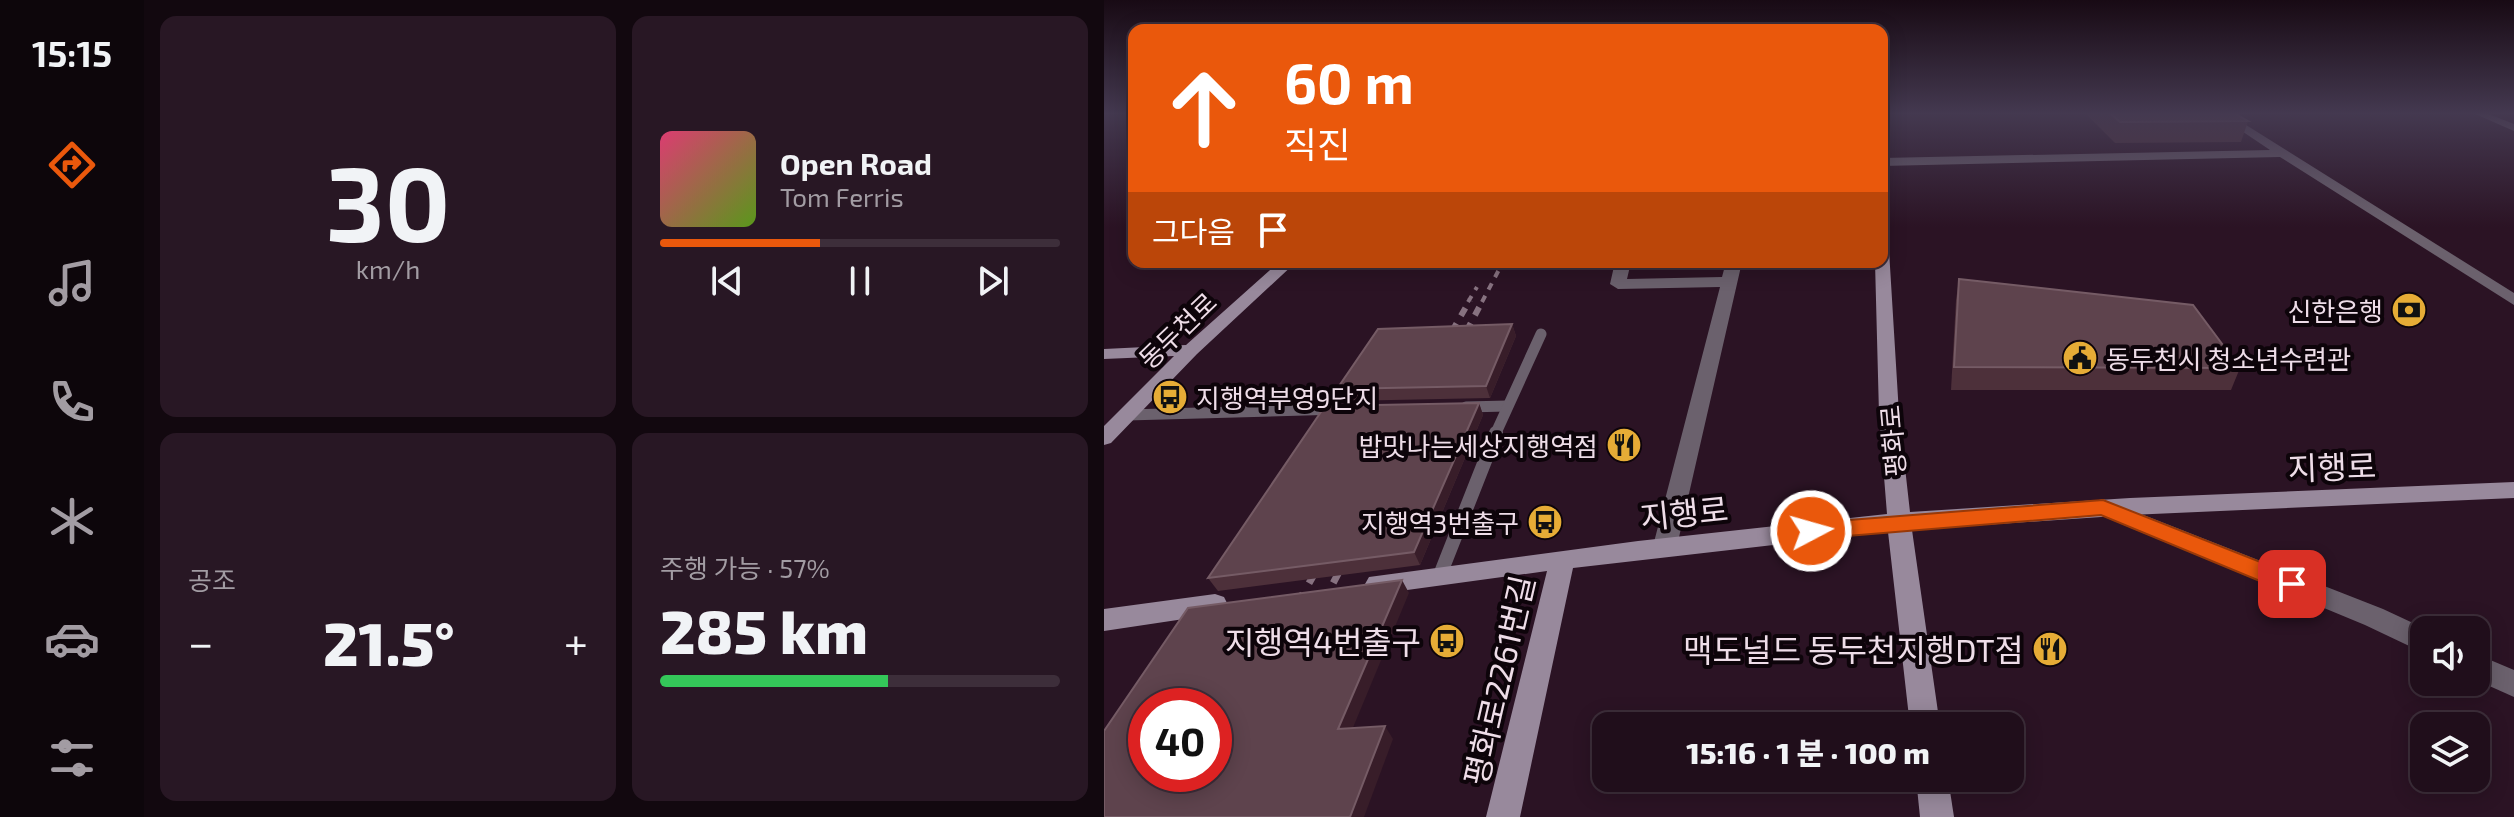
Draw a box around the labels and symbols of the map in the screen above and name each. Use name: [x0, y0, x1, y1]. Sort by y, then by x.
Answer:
street label: 동두천로: [1132, 286, 1222, 374]
bank icon: 신한은행: [2390, 291, 2428, 329]
place label: 신한은행: [2287, 295, 2383, 326]
public building icon: 동두천시 청소년수련관: [2061, 339, 2099, 377]
place label: 동두천시 청소년수련관: [2106, 343, 2351, 374]
bus stop icon: 지행역부영9단지: [1151, 378, 1189, 416]
place label: 지행역부영9단지: [1196, 382, 1378, 413]
street label: 평화로: [1873, 404, 1911, 478]
restaurant icon: 밥맛나는세상지행역점: [1605, 426, 1643, 464]
place label: 밥맛나는세상지행역점: [1359, 430, 1598, 461]
street label: 지행로: [2287, 445, 2377, 487]
street label: 지행로: [1638, 488, 1730, 536]
position arrow: [1769, 489, 1853, 573]
bus stop icon: 지행역3번출구: [1526, 503, 1564, 541]
place label: 지행역3번출구: [1361, 507, 1519, 538]
pin: [2258, 550, 2326, 618]
street label: 평화로2261번길: [1455, 571, 1541, 789]
place label: 지행역4번출구: [1225, 622, 1421, 660]
bus stop icon: 지행역4번출구: [1428, 622, 1466, 660]
place label: 맥도널드 동두천지행DT점: [1683, 630, 2024, 668]
restaurant icon: 맥도널드 동두천지행DT점: [2031, 630, 2069, 668]
speed limit sign: 40: [1128, 688, 1232, 792]

